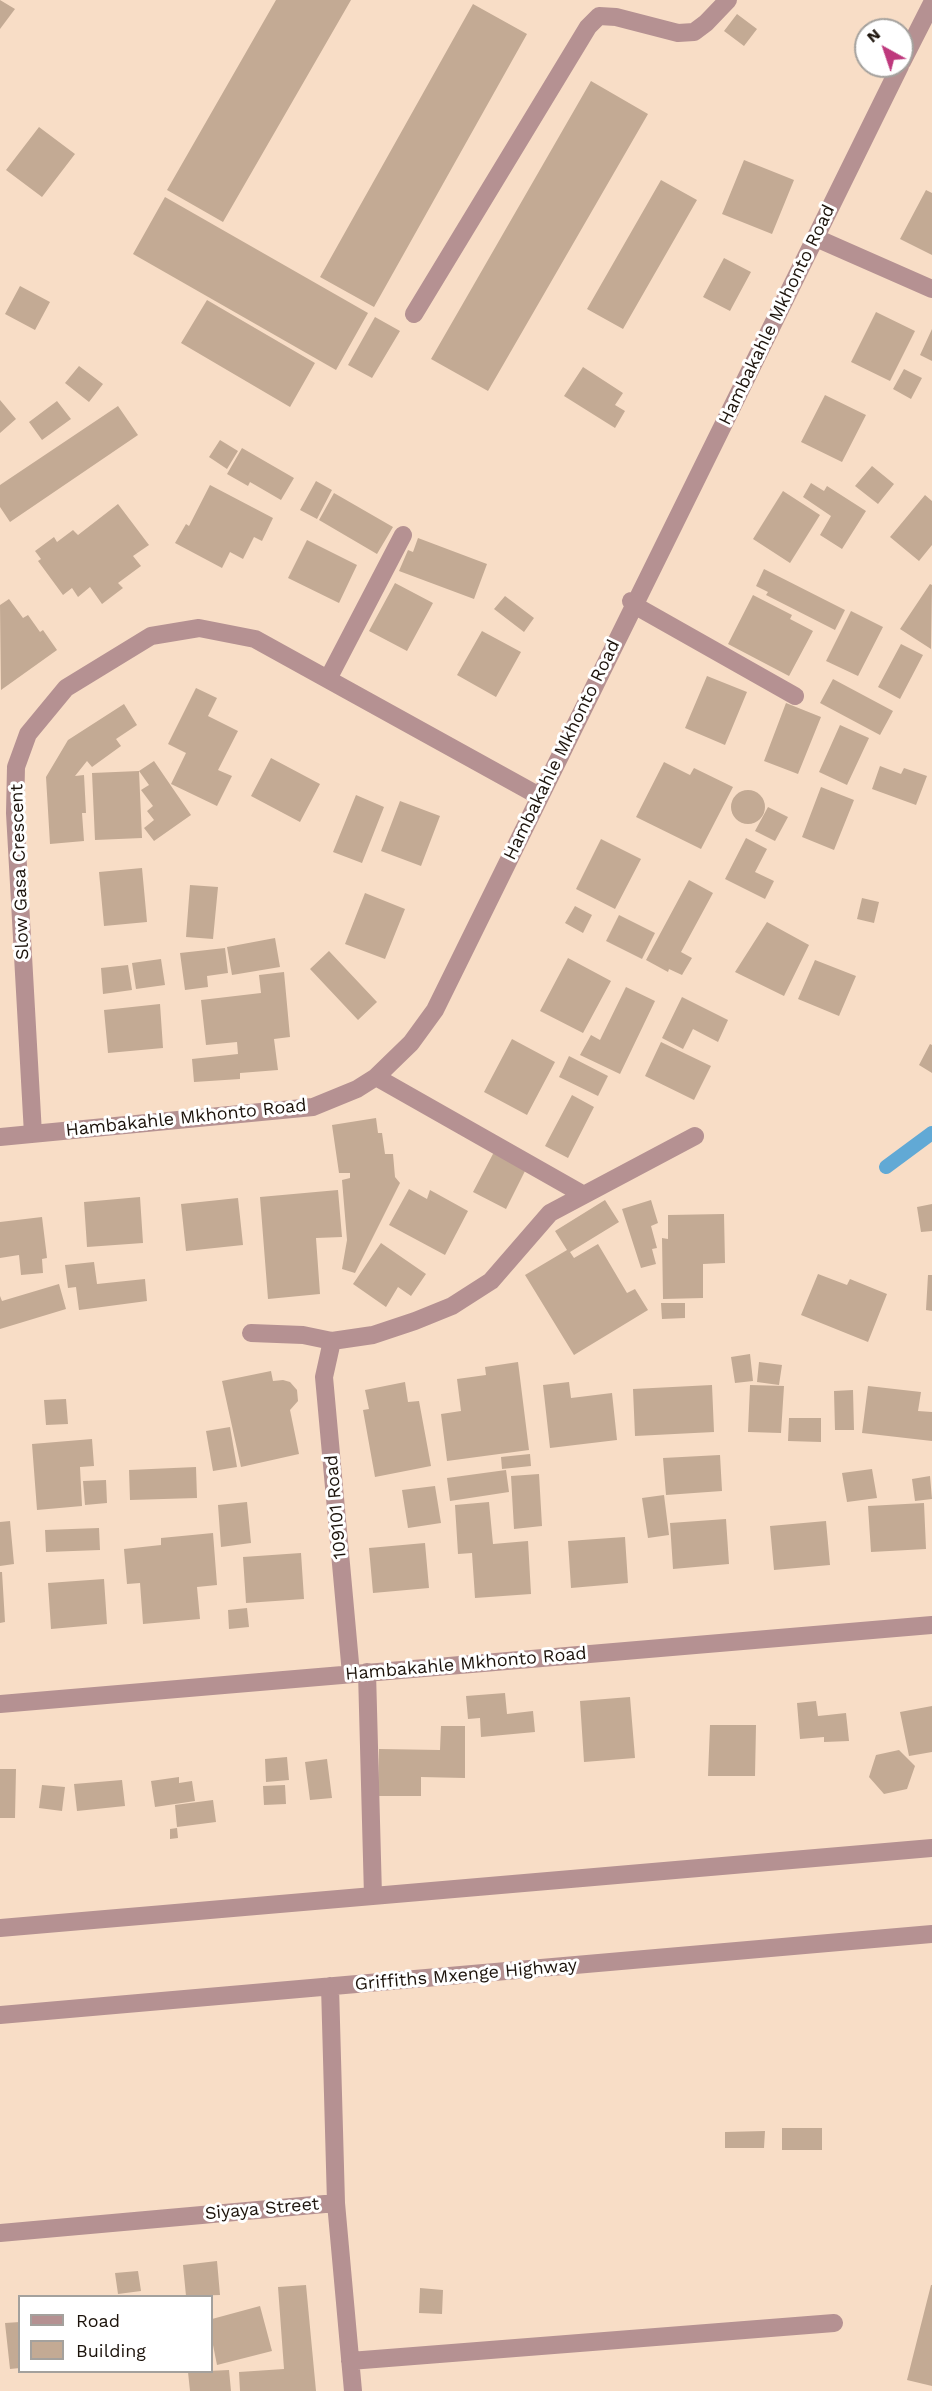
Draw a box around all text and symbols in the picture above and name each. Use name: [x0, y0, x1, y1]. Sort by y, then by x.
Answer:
north arrow: [854, 18, 914, 78]
text: N: [863, 24, 884, 46]
street label: Hambakahle Mkhonto Road: [714, 201, 840, 429]
street label: Hambakahle Mkhonto Road: [499, 636, 625, 864]
street label: Slow Gasa Crescent: [6, 784, 34, 960]
street label: Hambakahle Mkhonto Road: [64, 1095, 308, 1141]
street label: 109101 Road: [321, 1454, 351, 1560]
street label: Hambakahle Mkhonto Road: [344, 1643, 588, 1685]
street label: Griffiths Mxenge Highway: [354, 1955, 578, 1995]
street label: Siyaya Street: [204, 2193, 320, 2225]
legend: [18, 2295, 213, 2373]
text: Road: [76, 2310, 120, 2331]
text: Building: [76, 2340, 146, 2361]

